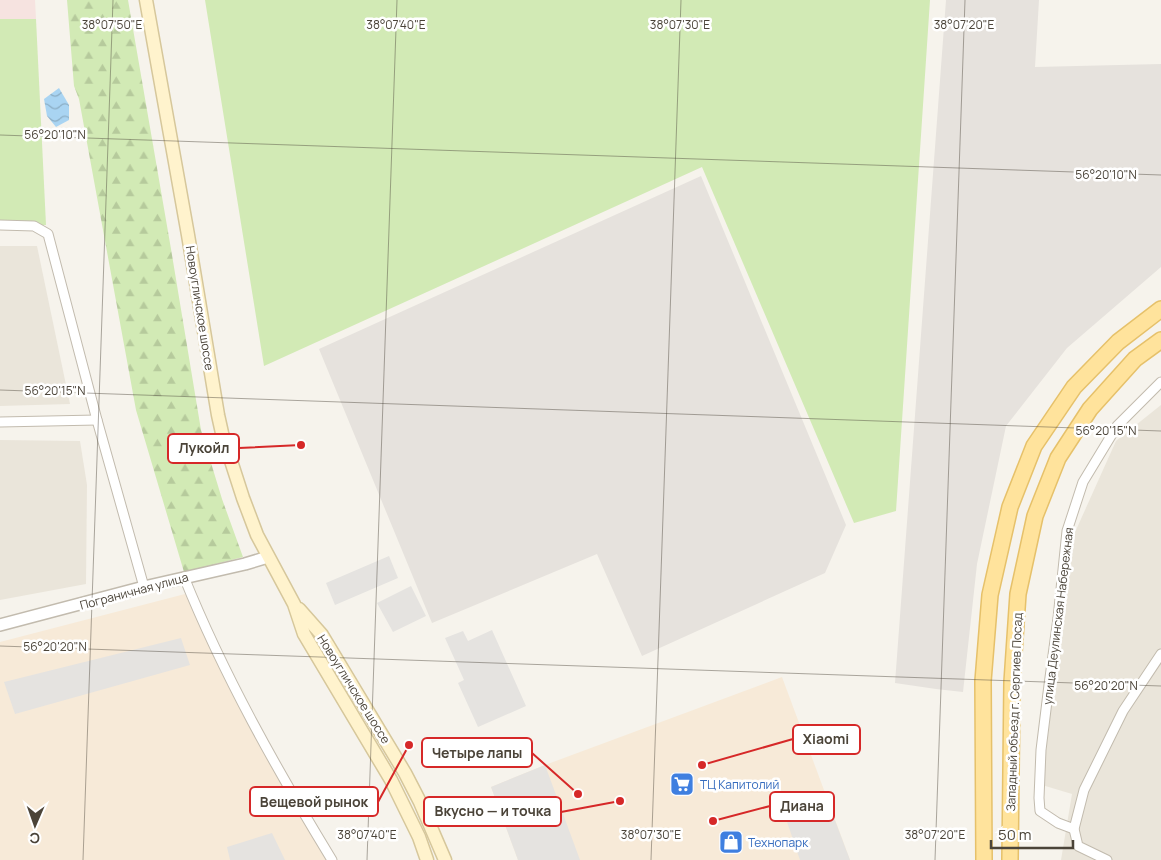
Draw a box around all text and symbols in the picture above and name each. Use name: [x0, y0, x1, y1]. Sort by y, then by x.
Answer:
text: 38°07'50"E: [82, 16, 143, 33]
text: 38°07'40"E: [366, 16, 426, 33]
text: 38°07'30"E: [650, 16, 710, 33]
text: 38°07'20"E: [934, 16, 994, 33]
text: 56°20'10"N: [24, 126, 86, 143]
text: 56°20'10"N: [1075, 166, 1137, 183]
street label: Новоугличское шоссе: [182, 244, 218, 372]
text: 56°20'15"N: [24, 382, 86, 399]
text: 56°20'15"N: [1075, 422, 1137, 439]
callout: Лукойл: [168, 434, 239, 463]
text: Лукойл: [179, 438, 229, 457]
street label: улица Деулинская Набережная: [1039, 526, 1077, 706]
street label: Пограничная улица: [78, 568, 190, 614]
street label: Западный объезд г. Сергиев Посад: [1002, 612, 1026, 812]
street label: Новоугличское шоссе: [313, 631, 395, 747]
text: 56°20'20"N: [23, 638, 87, 655]
text: 56°20'20"N: [1074, 677, 1138, 694]
callout: Xiaomi: [793, 725, 860, 754]
text: Xiaomi: [803, 729, 849, 748]
callout: Четыре лапы: [422, 738, 532, 767]
text: Четыре лапы: [432, 743, 522, 762]
supermarket icon: ТЦ Капитолий: [669, 771, 695, 797]
place label: ТЦ Капитолий: [700, 776, 779, 793]
callout: Вещевой рынок: [250, 787, 378, 816]
text: Вещевой рынок: [260, 792, 369, 811]
callout: Диана: [770, 792, 834, 821]
text: Диана: [780, 796, 824, 815]
callout: Вкусно — и точка: [424, 797, 561, 826]
north arrow: [10, 800, 60, 850]
text: Вкусно — и точка: [435, 801, 551, 820]
scale bar: [991, 818, 1074, 850]
text: 50 m: [998, 824, 1032, 845]
text: 38°07'40"E: [337, 826, 397, 843]
text: 38°07'30"E: [621, 826, 681, 843]
text: 38°07'20"E: [905, 826, 965, 843]
text: С: [29, 829, 40, 848]
shop icon: Технопарк: [718, 829, 744, 855]
place label: Технопарк: [748, 834, 809, 851]

